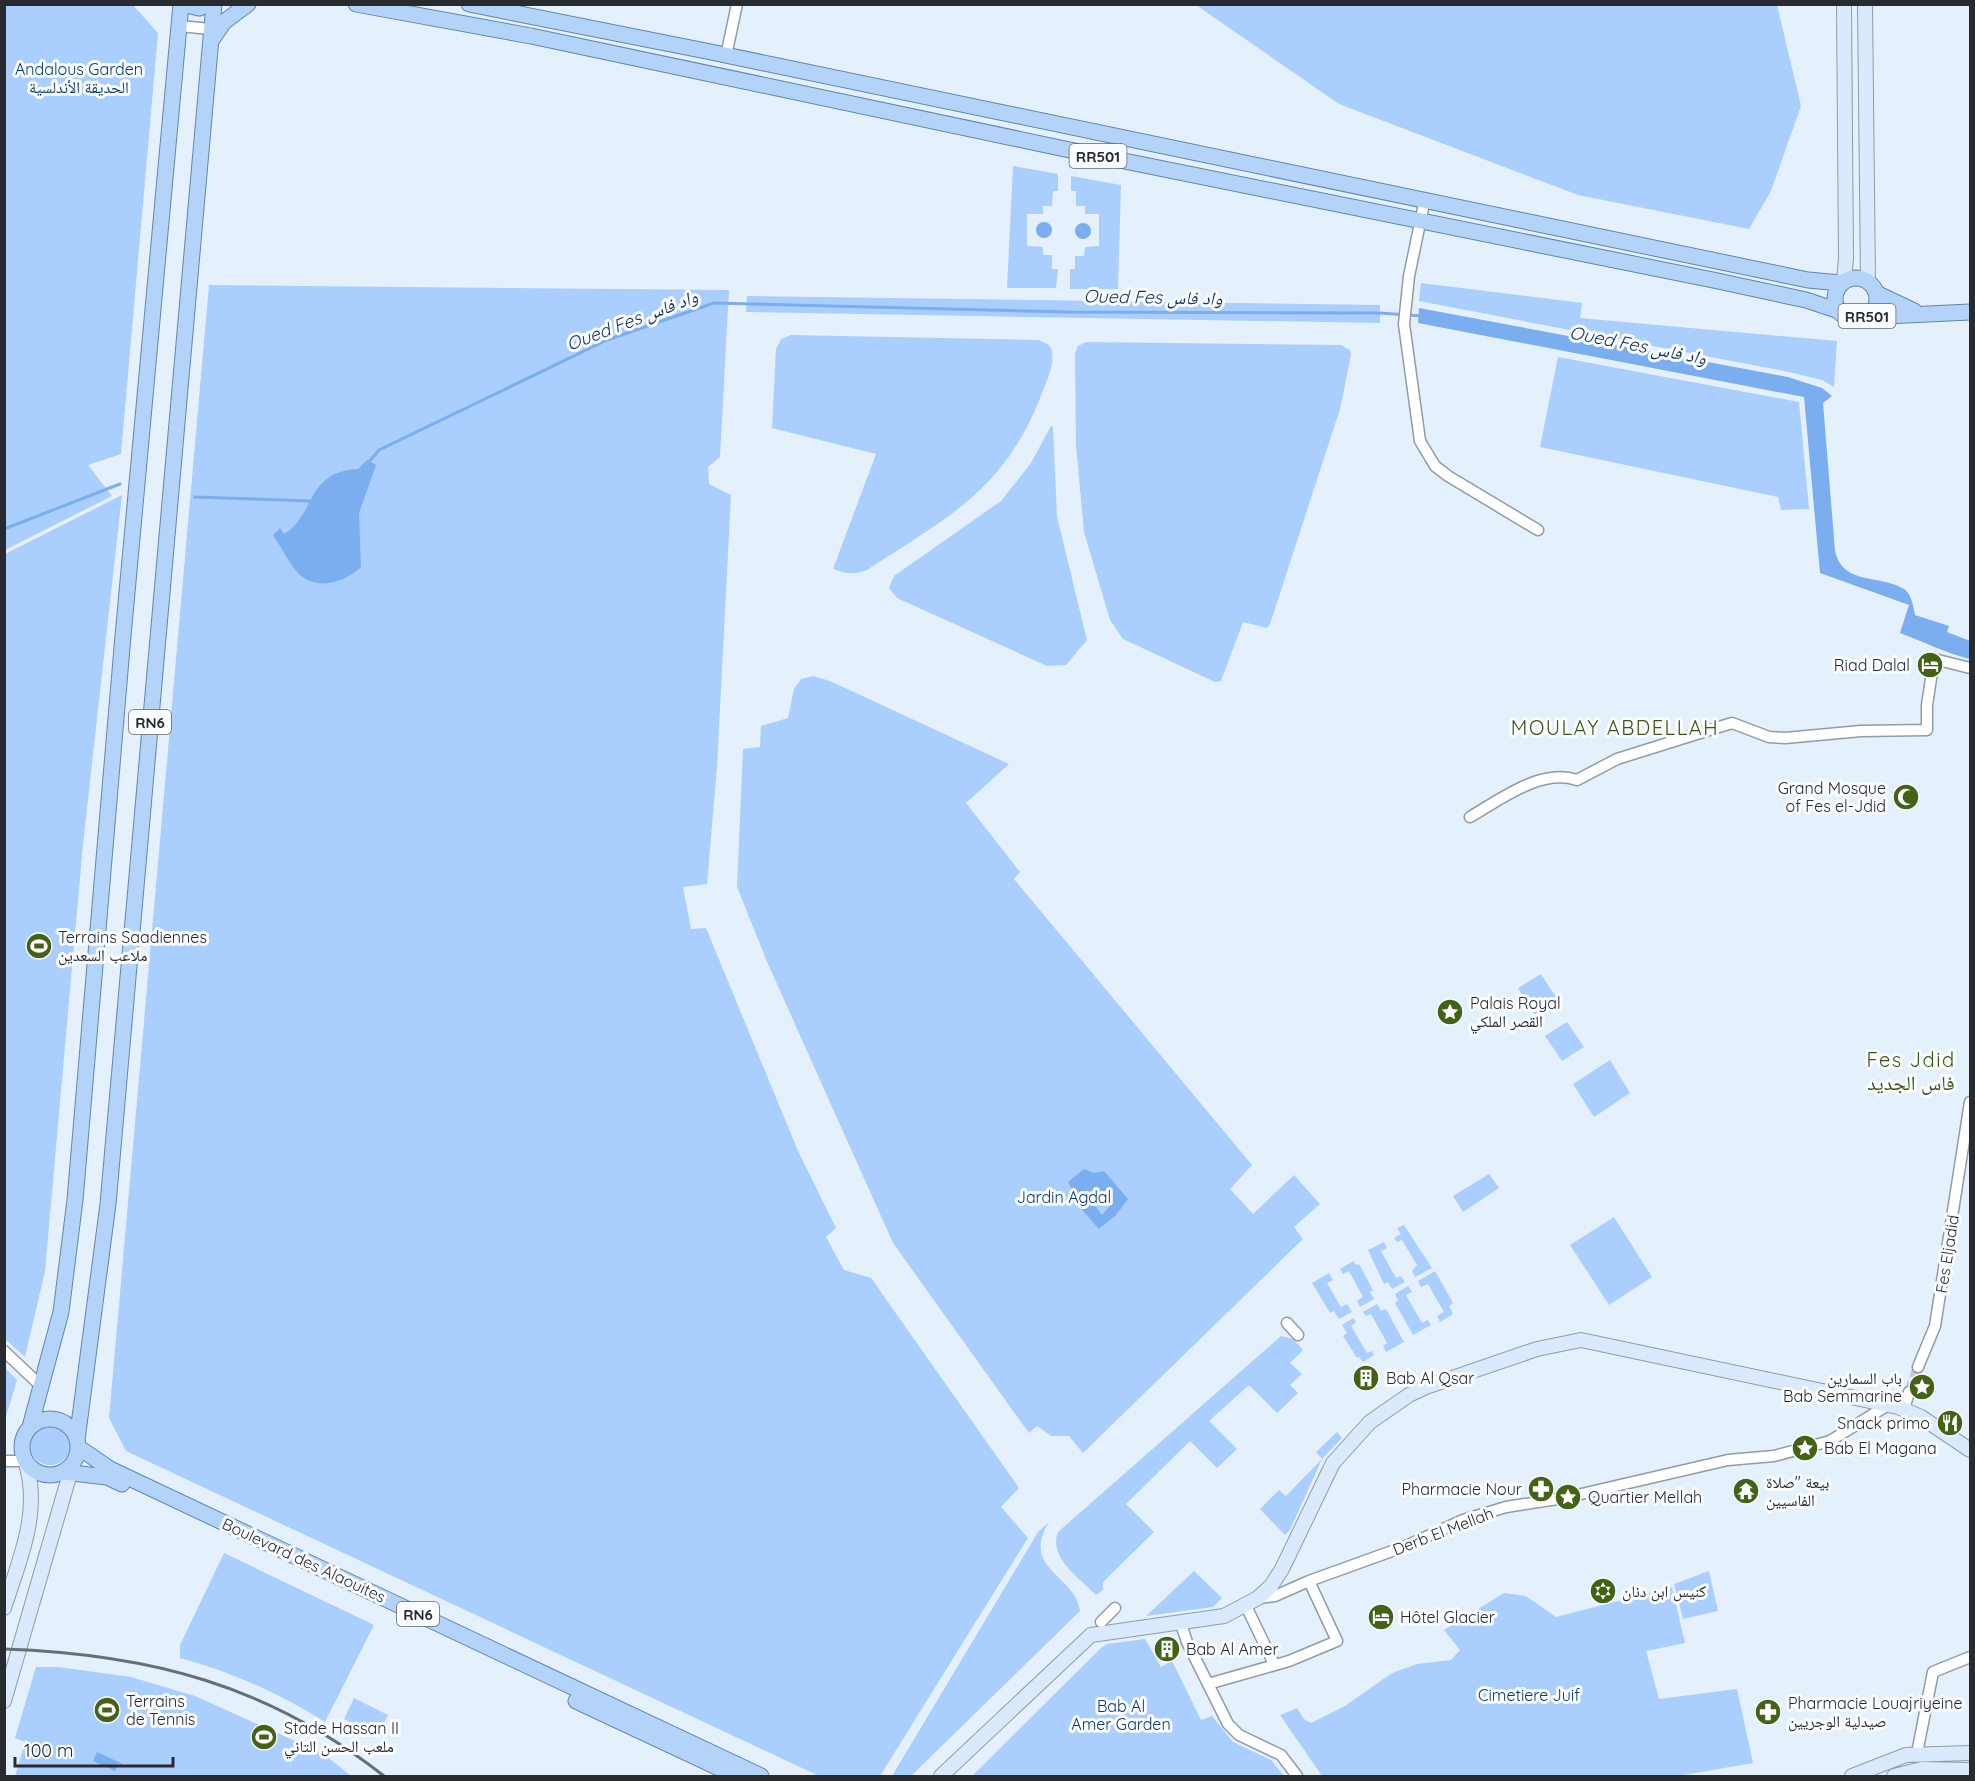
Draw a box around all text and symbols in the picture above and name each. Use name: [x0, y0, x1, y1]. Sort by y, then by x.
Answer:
park label: Andalous Garden الحديقة الأندلسية: [15, 59, 143, 97]
road number: RR501: [1070, 144, 1126, 168]
water label: Oued Fes واد فاس: [563, 284, 701, 356]
water label: Oued Fes واد فاس: [1083, 284, 1223, 310]
road number: RR501: [1838, 304, 1896, 328]
water label: Oued Fes واد فاس: [1568, 320, 1709, 370]
hotel icon: Riad Dalal: [1915, 650, 1945, 680]
place label: Riad Dalal: [1834, 655, 1910, 675]
road number: RN6: [129, 710, 171, 734]
district label: MOULAY ABDELLAH: [1511, 715, 1719, 740]
place label: Grand Mosque of Fes el-Jdid: [1778, 778, 1886, 816]
mosque icon: Grand Mosque of Fes el-Jdid: [1891, 782, 1921, 812]
place label: Terrains Saadiennes ملاعب السعدين: [58, 927, 207, 966]
sports icon: Terrains Saadiennes ملاعب السعدين: [24, 931, 54, 961]
place label: Palais Royal القصر الملكي: [1470, 993, 1561, 1034]
place icon: Palais Royal القصر الملكي: [1435, 997, 1465, 1027]
district label: Fes Jdid فاس الجديد: [1866, 1047, 1956, 1095]
park label: Jardin Agdal: [1017, 1187, 1111, 1207]
street label: Fes Eljadid: [1931, 1213, 1963, 1295]
building icon: Bab Al Qsar: [1351, 1363, 1381, 1393]
place label: Bab Al Qsar: [1386, 1368, 1474, 1388]
place label: باب السمارين Bab Semmarine: [1783, 1368, 1902, 1406]
place icon: باب السمارين Bab Semmarine: [1907, 1372, 1937, 1402]
restaurant icon: Snack primo: [1935, 1408, 1965, 1438]
place label: Snack primo: [1837, 1413, 1930, 1433]
place icon: Bab El Magana: [1790, 1433, 1820, 1463]
place label: Bab El Magana: [1824, 1438, 1937, 1458]
place label: بيعة "صلاة الفاسيين: [1766, 1472, 1829, 1511]
pharmacy icon: Pharmacie Nour: [1526, 1474, 1556, 1504]
temple icon: بيعة "صلاة الفاسيين: [1731, 1476, 1761, 1506]
place label: Pharmacie Nour: [1402, 1479, 1522, 1499]
place icon: Quartier Mellah: [1553, 1482, 1583, 1512]
place label: Quartier Mellah: [1588, 1487, 1702, 1507]
street label: Derb El Mellah: [1390, 1503, 1496, 1559]
street label: Boulevard des Alaouites: [219, 1513, 389, 1607]
synagogue icon: كنيس ابن دنان: [1588, 1576, 1618, 1606]
place label: كنيس ابن دنان: [1622, 1581, 1706, 1602]
road number: RN6: [397, 1602, 439, 1626]
hotel icon: Hôtel Glacier: [1366, 1602, 1396, 1632]
place label: Hôtel Glacier: [1400, 1607, 1495, 1627]
building icon: Bab Al Amer: [1152, 1634, 1182, 1664]
place label: Bab Al Amer: [1186, 1639, 1279, 1659]
park label: Cimetiere Juif: [1478, 1685, 1580, 1705]
place label: Terrains de Tennis: [126, 1691, 195, 1729]
place label: Pharmacie Louajriyeine صيدلية الوجريين: [1788, 1693, 1963, 1732]
sports icon: Terrains de Tennis: [92, 1695, 122, 1725]
park label: Bab Al Amer Garden: [1071, 1696, 1171, 1734]
pharmacy icon: Pharmacie Louajriyeine صيدلية الوجريين: [1753, 1697, 1783, 1727]
place label: Stade Hassan II ملعب الحسن التاني: [284, 1718, 399, 1759]
sports icon: Stade Hassan II ملعب الحسن التاني: [249, 1722, 279, 1752]
scale bar: [15, 1730, 172, 1768]
text: 100 m: [24, 1739, 73, 1762]

